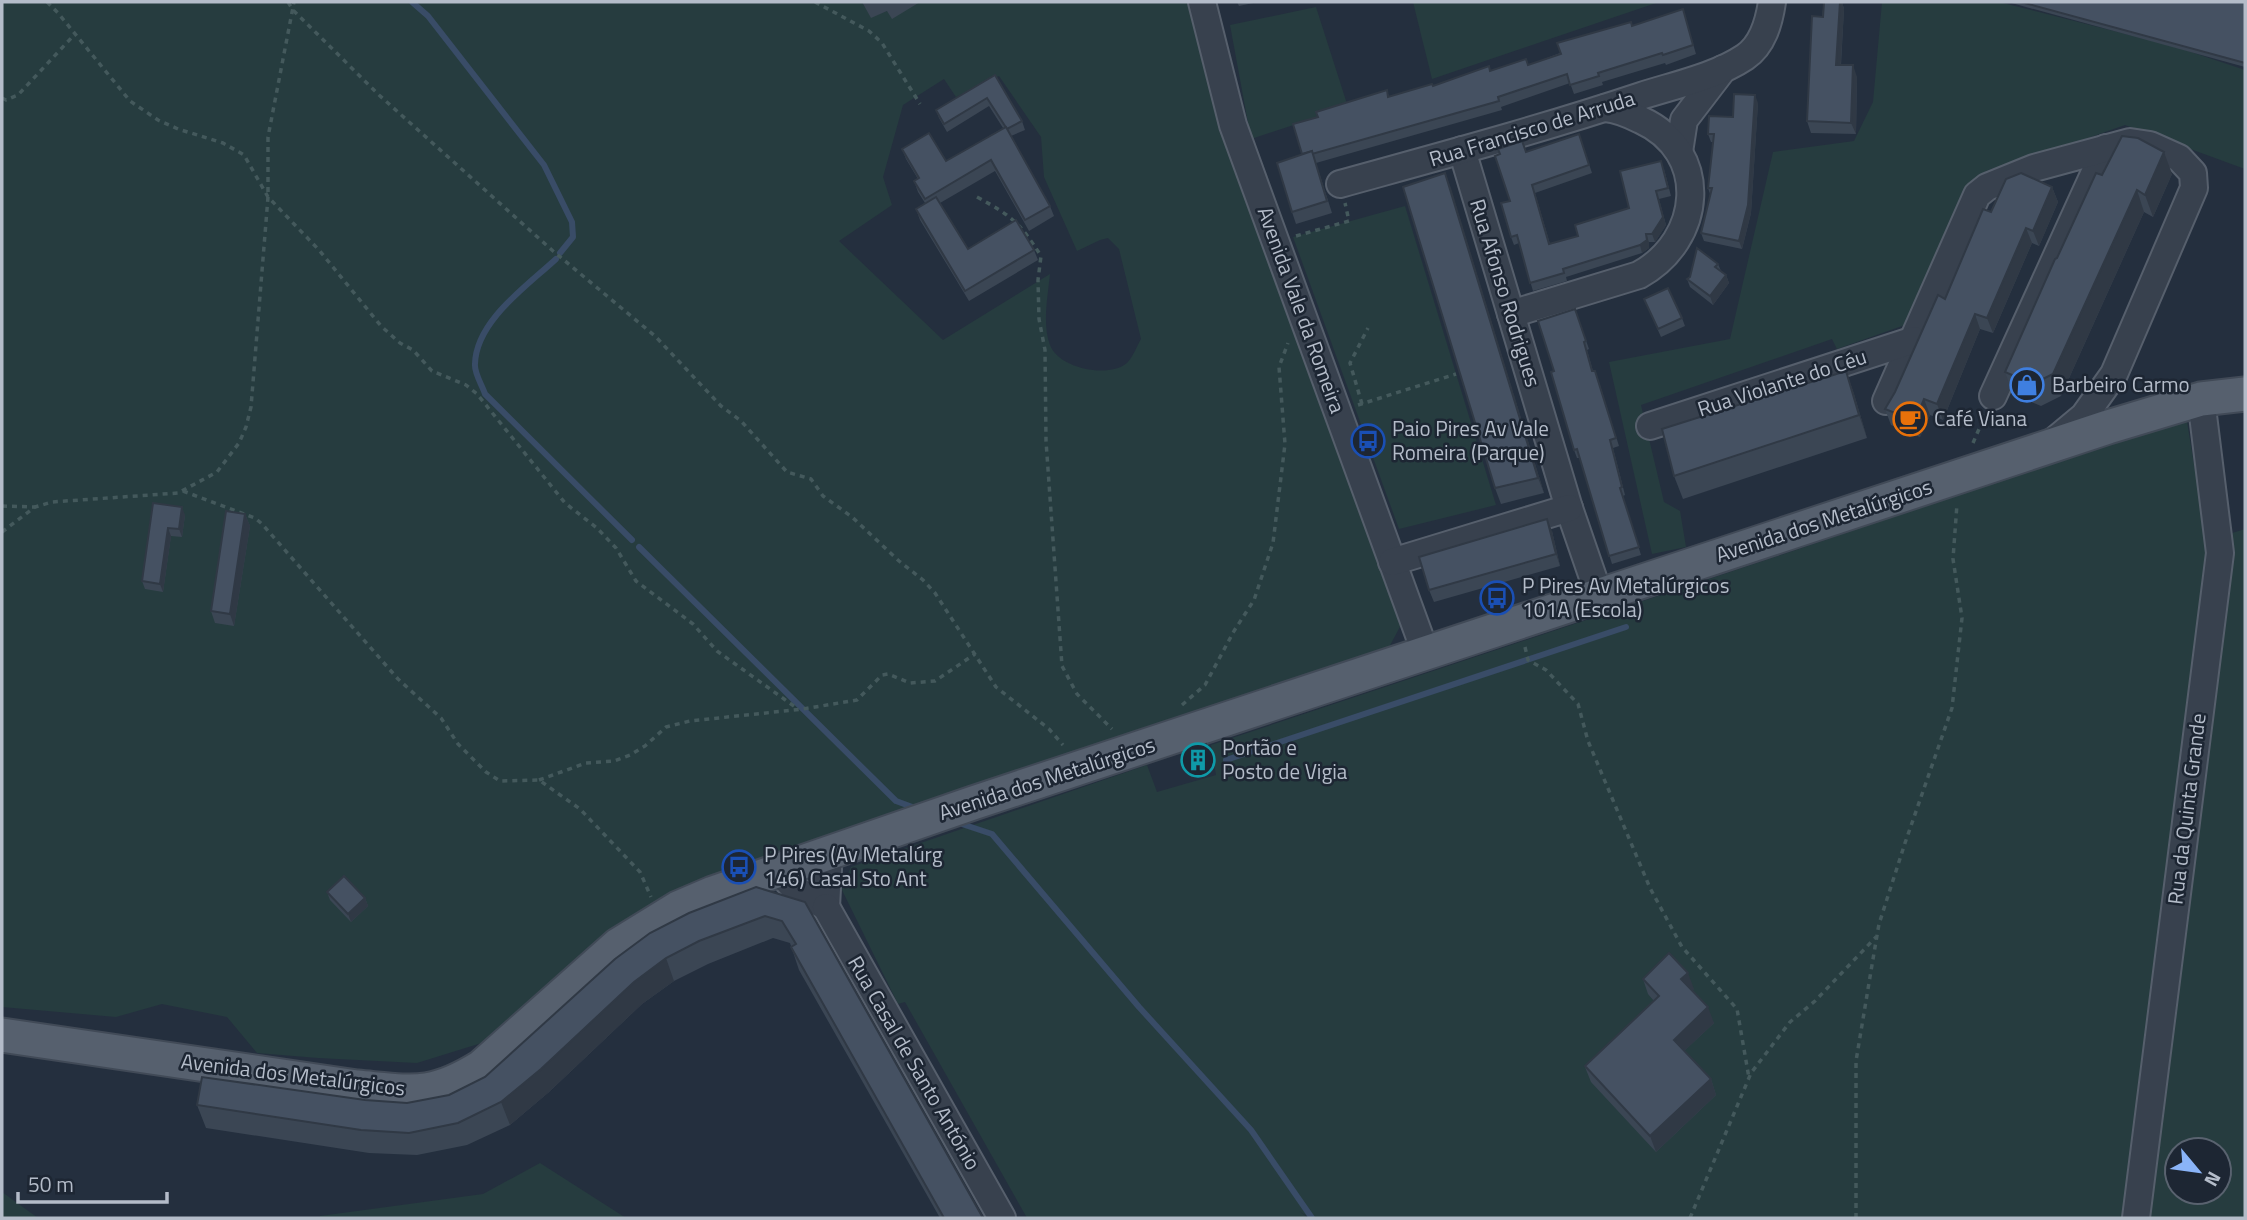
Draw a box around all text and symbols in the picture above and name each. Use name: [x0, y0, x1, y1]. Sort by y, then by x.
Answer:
street label: Rua Francisco de Arruda: [1425, 81, 1639, 175]
street label: Rua Afonso Rodrigues: [1462, 195, 1550, 391]
street label: Avenida Vale da Romeira: [1250, 202, 1354, 418]
street label: Rua Violante do Céu: [1693, 340, 1870, 424]
shop icon: Barbeiro Carmo: [2008, 366, 2046, 404]
place label: Barbeiro Carmo: [2052, 368, 2190, 400]
cafe icon: Café Viana: [1891, 400, 1929, 438]
place label: Café Viana: [1934, 402, 2028, 434]
place label: Paio Pires Av Vale Romeira (Parque): [1392, 412, 1549, 468]
bus stop icon: Paio Pires Av Vale Romeira (Parque): [1349, 422, 1387, 460]
street label: Avenida dos Metalúrgicos: [1711, 470, 1936, 570]
place label: P Pires Av Metalúrgicos 101A (Escola): [1522, 569, 1729, 625]
bus stop icon: P Pires Av Metalúrgicos 101A (Escola): [1478, 579, 1516, 617]
street label: Rua da Quinta Grande: [2158, 711, 2214, 906]
street label: Avenida dos Metalúrgicos: [934, 728, 1159, 828]
place label: Portão e Posto de Vigia: [1222, 731, 1348, 787]
building icon: Portão e Posto de Vigia: [1179, 741, 1217, 779]
place label: P Pires (Av Metalúrg 146) Casal Sto Ant: [764, 838, 943, 894]
bus stop icon: P Pires (Av Metalúrg 146) Casal Sto Ant: [720, 848, 758, 886]
street label: Rua Casal de Santo António: [840, 949, 989, 1176]
street label: Avenida dos Metalúrgicos: [179, 1044, 407, 1104]
north arrow: [2163, 1136, 2233, 1206]
scale bar: [18, 1160, 166, 1204]
text: N: [2197, 1167, 2229, 1192]
text: 50 m: [28, 1168, 74, 1200]

